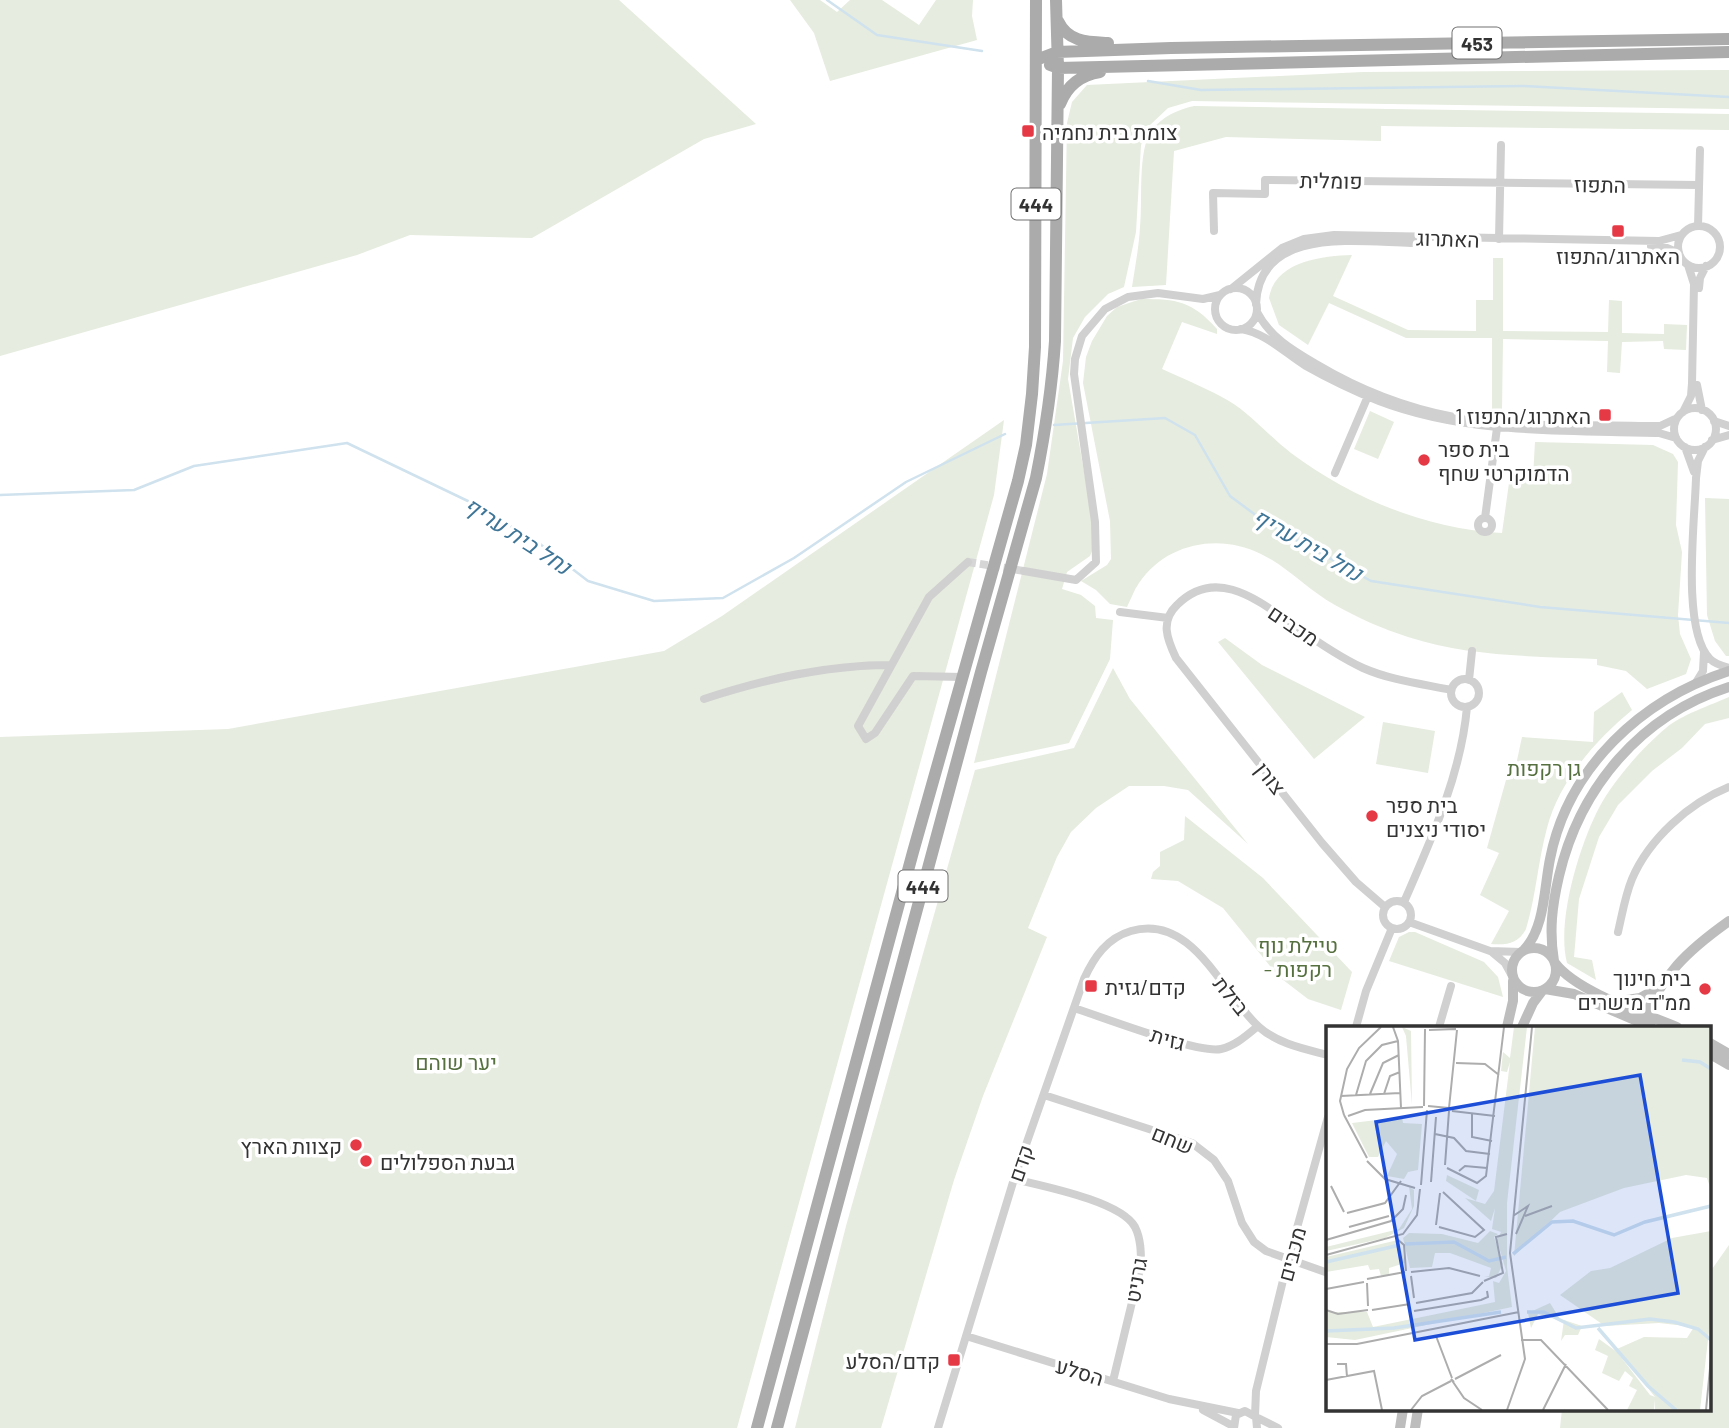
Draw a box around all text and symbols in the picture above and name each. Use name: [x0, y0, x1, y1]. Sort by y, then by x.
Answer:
road number: 453: [1452, 28, 1502, 58]
place label: צומת בית נחמיה: [1042, 119, 1177, 144]
marker: צומת בית נחמיה: [1020, 123, 1036, 139]
street label: פומלית: [1299, 167, 1363, 193]
street label: התפוז: [1574, 171, 1626, 197]
road number: 444: [1012, 188, 1060, 220]
marker: האתרוג/התפוז: [1610, 223, 1626, 239]
street label: האתרוג: [1416, 224, 1480, 252]
place label: האתרוג/התפוז: [1556, 243, 1680, 268]
place label: האתרוג/התפוז 1: [1455, 403, 1591, 428]
marker: האתרוג/התפוז 1: [1597, 407, 1613, 423]
place label: בית ספר הדמוקרטי שחף: [1438, 436, 1570, 485]
marker: בית ספר הדמוקרטי שחף: [1416, 452, 1432, 468]
water label: נחל בית עריף: [459, 490, 578, 581]
water label: נחל בית עריף: [1248, 501, 1369, 587]
street label: מכבים: [1264, 599, 1324, 651]
park label: גן רקפות: [1507, 755, 1581, 780]
street label: צורן: [1251, 757, 1291, 799]
place label: בית ספר יסודי ניצנים: [1386, 792, 1486, 841]
marker: בית ספר יסודי ניצנים: [1364, 808, 1380, 824]
road number: 444: [898, 870, 948, 902]
park label: טיילת נוף - רקפות: [1258, 932, 1338, 981]
place label: בית חינוך ממ"ד מישרים: [1577, 965, 1691, 1014]
street label: בזלת: [1209, 971, 1255, 1019]
place label: קדם/גזית: [1105, 974, 1186, 999]
marker: קדם/גזית: [1083, 978, 1099, 994]
marker: בית חינוך ממ"ד מישרים: [1697, 981, 1713, 997]
street label: גזית: [1148, 1021, 1188, 1055]
inset map: [1326, 1026, 1712, 1410]
park label: יער שוהם: [415, 1049, 497, 1074]
street label: שחם: [1148, 1119, 1198, 1159]
place label: קצוות הארץ: [240, 1133, 342, 1158]
marker: קצוות הארץ: [348, 1137, 364, 1153]
street label: קדם: [1002, 1141, 1038, 1185]
place label: גבעת הספלולים: [380, 1149, 515, 1174]
marker: גבעת הספלולים: [358, 1153, 374, 1169]
street label: מכבים: [1272, 1224, 1310, 1284]
street label: גרניט: [1119, 1256, 1151, 1304]
place label: קדם/הסלע: [846, 1348, 940, 1373]
marker: קדם/הסלע: [946, 1352, 962, 1368]
street label: הסלע: [1053, 1352, 1107, 1390]

